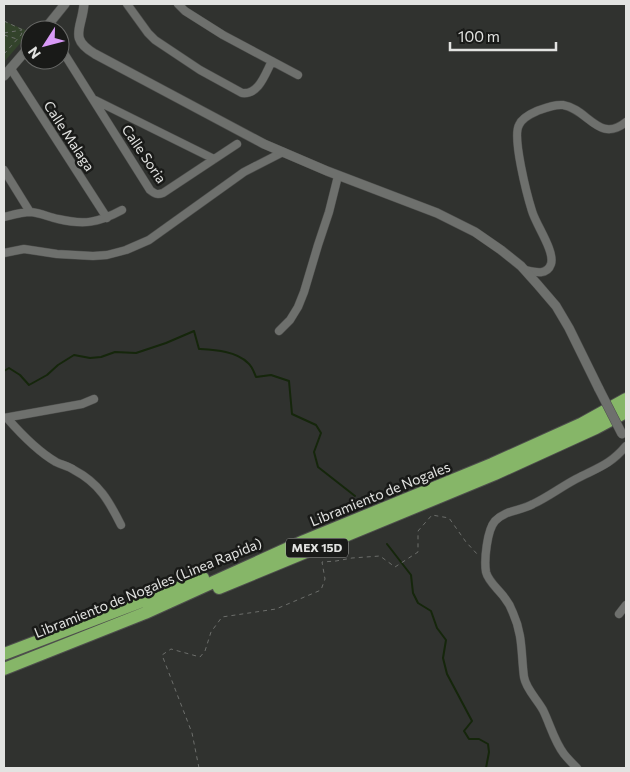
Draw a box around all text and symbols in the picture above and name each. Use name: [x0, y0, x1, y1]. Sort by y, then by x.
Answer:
north arrow: [20, 20, 70, 70]
scale bar: [450, 20, 556, 52]
text: 100 m: [458, 27, 500, 45]
text: N: [24, 44, 44, 62]
street label: Calle Malaga: [40, 97, 98, 174]
street label: Calle Soria: [119, 121, 170, 186]
street label: Libramiento de Nogales: [307, 458, 452, 529]
street label: Libramiento de Nogales (Linea Rapida): [31, 534, 264, 641]
road number: MEX 15D: [286, 538, 348, 558]

